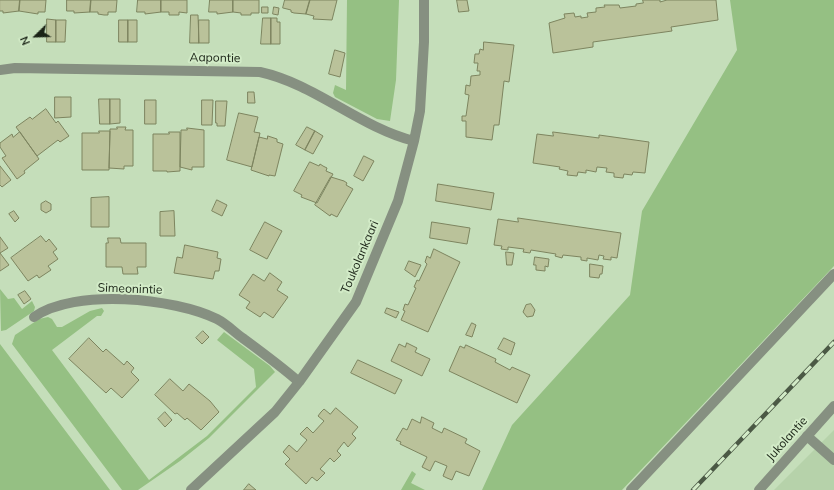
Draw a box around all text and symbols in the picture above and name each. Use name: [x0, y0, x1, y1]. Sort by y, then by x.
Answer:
north arrow: [16, 16, 56, 56]
text: N: [17, 34, 33, 47]
street label: Aapontie: [190, 50, 240, 66]
street label: Toukolankaari: [338, 218, 382, 296]
street label: Simeonintie: [97, 281, 163, 297]
street label: Jukolantie: [763, 414, 811, 464]

